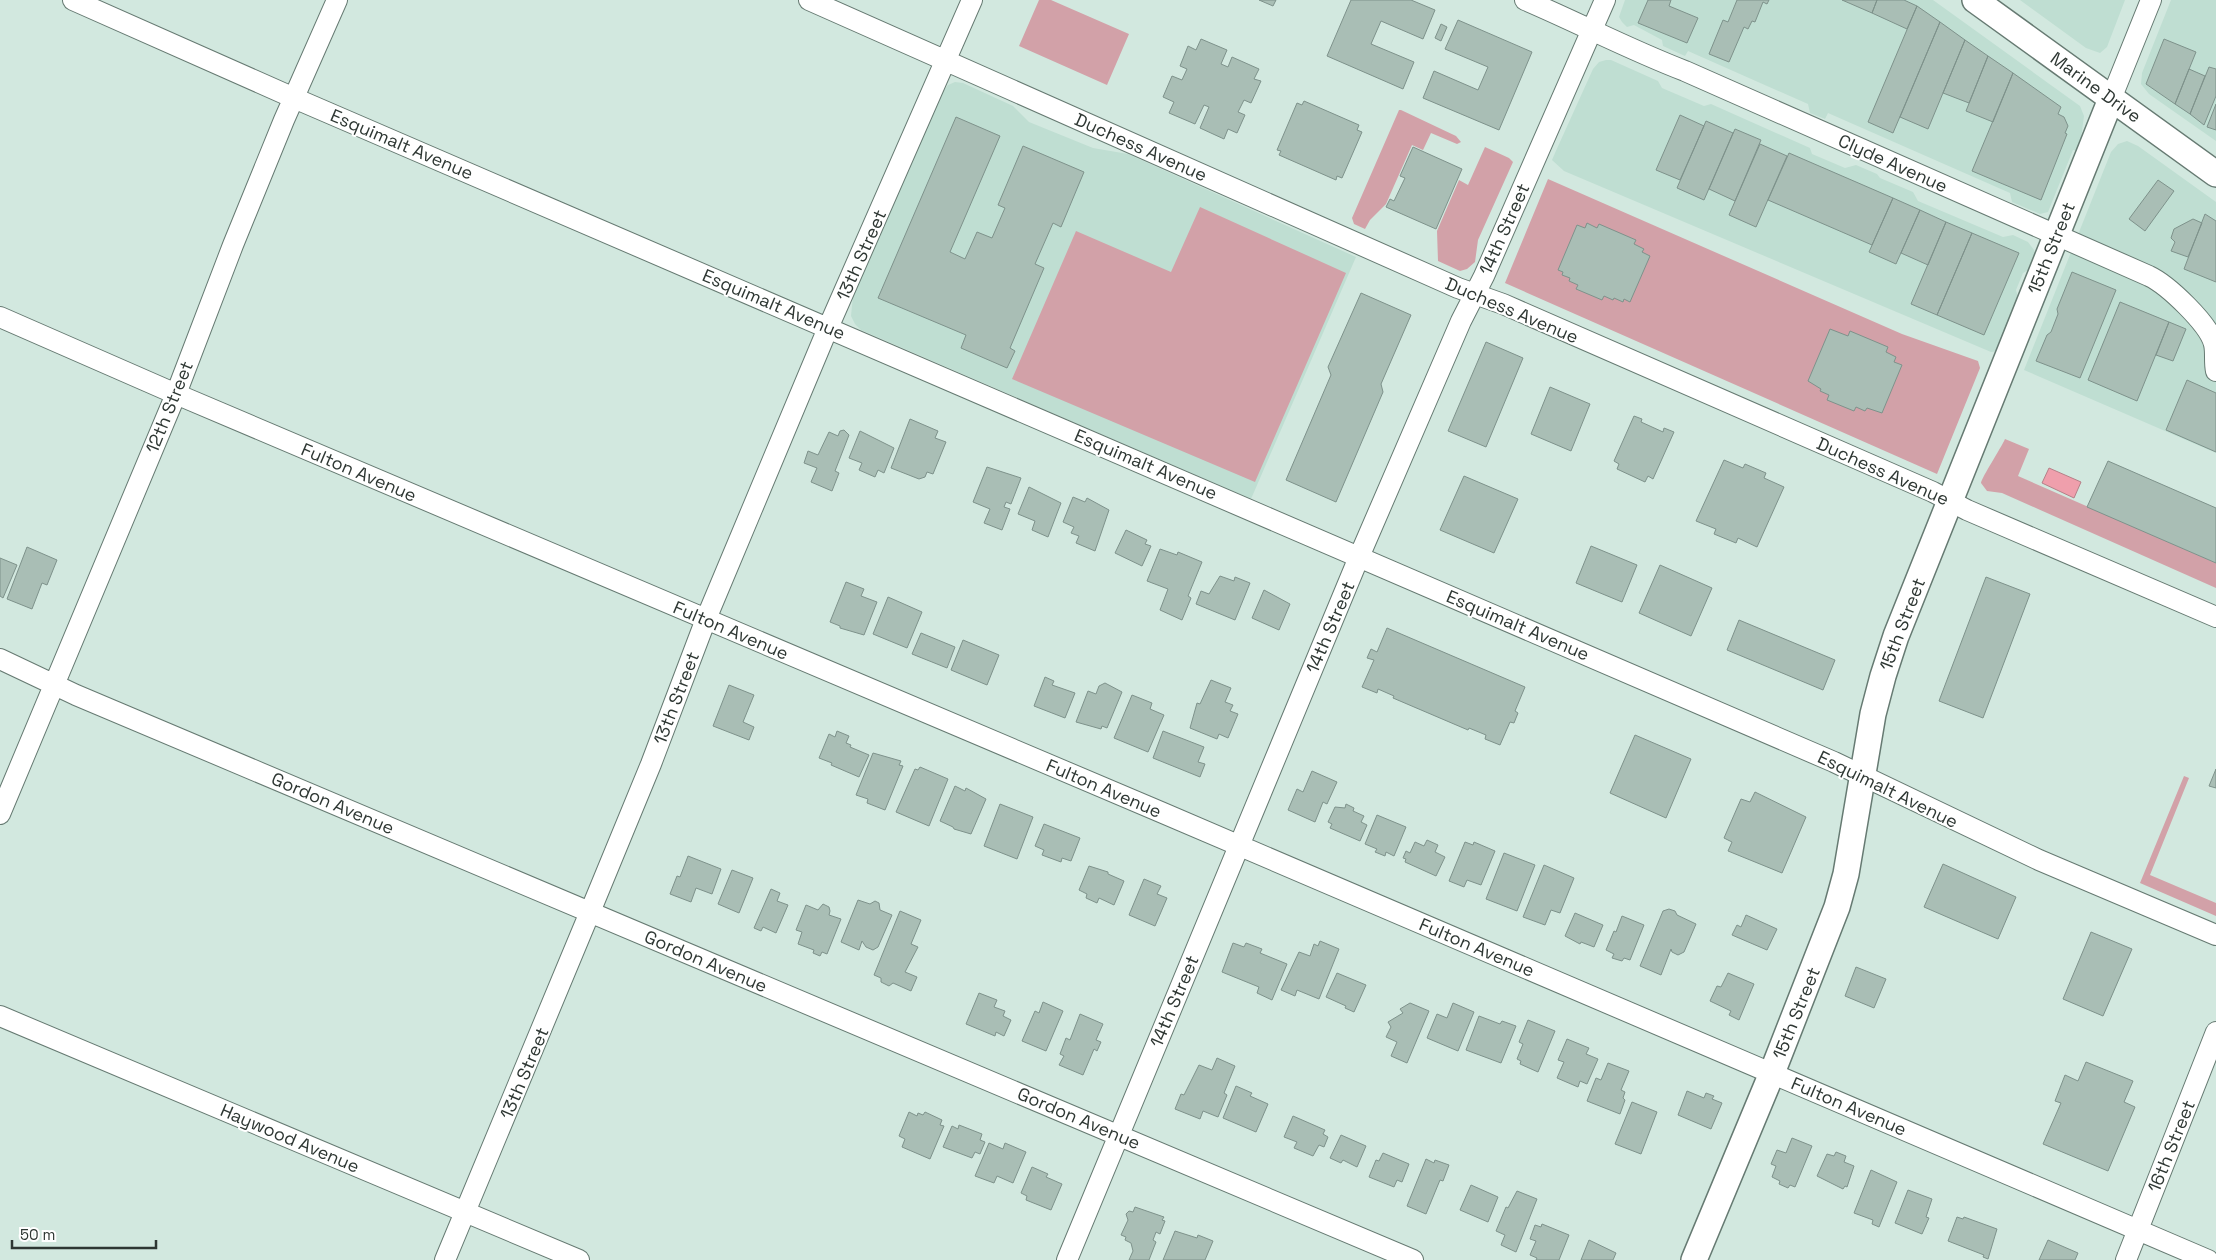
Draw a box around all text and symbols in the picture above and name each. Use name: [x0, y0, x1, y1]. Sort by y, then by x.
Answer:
street label: Marine Drive: [2046, 46, 2146, 128]
street label: Esquimalt Avenue: [327, 103, 477, 185]
street label: Duchess Avenue: [1071, 108, 1211, 186]
street label: Clyde Avenue: [1835, 129, 1951, 197]
street label: 14th Street: [1474, 180, 1534, 278]
street label: 15th Street: [2022, 199, 2080, 297]
street label: 13th Street: [831, 206, 891, 304]
street label: Esquimalt Avenue: [699, 263, 849, 345]
street label: Duchess Avenue: [1442, 272, 1582, 348]
street label: 12th Street: [140, 358, 198, 456]
street label: Esquimalt Avenue: [1071, 423, 1221, 505]
street label: Duchess Avenue: [1813, 432, 1953, 510]
street label: Fulton Avenue: [298, 437, 420, 507]
street label: 15th Street: [1874, 574, 1930, 674]
street label: 14th Street: [1300, 578, 1360, 676]
street label: Esquimalt Avenue: [1443, 584, 1593, 666]
street label: Fulton Avenue: [670, 595, 792, 665]
street label: 13th Street: [648, 648, 704, 748]
street label: Esquimalt Avenue: [1814, 745, 1962, 833]
street label: Fulton Avenue: [1043, 753, 1165, 823]
street label: Gordon Avenue: [268, 767, 398, 839]
street label: Fulton Avenue: [1416, 912, 1538, 982]
street label: Gordon Avenue: [641, 925, 771, 997]
street label: 14th Street: [1144, 952, 1204, 1050]
street label: 15th Street: [1767, 964, 1825, 1062]
street label: 13th Street: [494, 1024, 554, 1122]
street label: Fulton Avenue: [1788, 1071, 1910, 1141]
street label: Gordon Avenue: [1014, 1082, 1144, 1154]
street label: 16th Street: [2142, 1096, 2200, 1196]
street label: Haywood Avenue: [217, 1098, 363, 1178]
scale bar: [12, 1218, 156, 1250]
text: 50 m: [20, 1225, 55, 1244]

